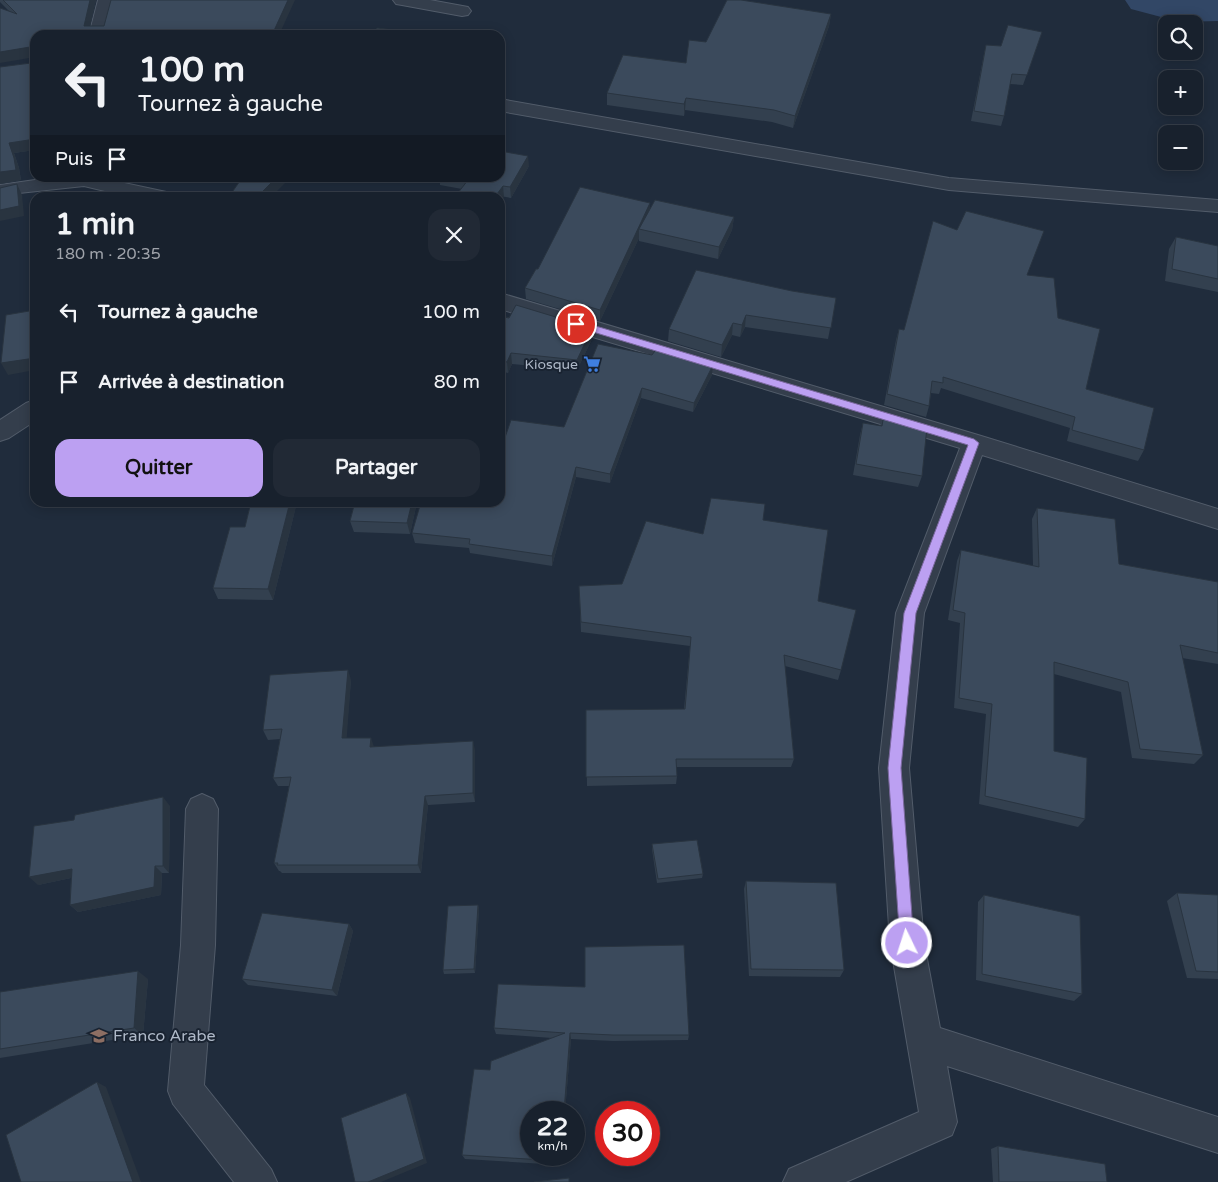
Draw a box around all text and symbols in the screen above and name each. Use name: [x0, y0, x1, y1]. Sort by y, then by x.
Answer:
map controls: [1158, 15, 1203, 170]
button: search: [1158, 15, 1203, 60]
text: 100 m: [138, 49, 245, 91]
icon: left: [55, 50, 120, 115]
button: +: [1158, 70, 1203, 115]
text: Tournez à gauche: [138, 91, 323, 117]
button: −: [1158, 125, 1203, 170]
icon: arrive: [103, 145, 131, 173]
text: Puis: [55, 148, 93, 170]
text: 1 min: [55, 206, 135, 243]
button: close: [428, 209, 480, 261]
text: 180 m · 20:35: [55, 244, 161, 264]
icon: left: [55, 298, 83, 326]
text: Tournez à gauche: [98, 301, 258, 323]
text: 100 m: [422, 301, 480, 323]
pin: [555, 303, 597, 345]
icon: arrive: [562, 310, 590, 338]
supermarket icon: Kiosque: [582, 354, 602, 374]
place label: Kiosque: [525, 356, 578, 373]
icon: arrive: [55, 368, 83, 396]
text: Arrivée à destination: [98, 371, 284, 393]
text: 80 m: [434, 371, 480, 393]
button: Quitter: [55, 439, 263, 497]
button: Partager: [273, 439, 480, 497]
position arrow: [880, 916, 932, 968]
school or university icon: Franco Arabe: [89, 1026, 109, 1046]
place label: Franco Arabe: [113, 1026, 216, 1046]
speed limit sign: 30: [595, 1101, 660, 1166]
text: 22: [537, 1112, 568, 1142]
text: km/h: [537, 1139, 568, 1153]

